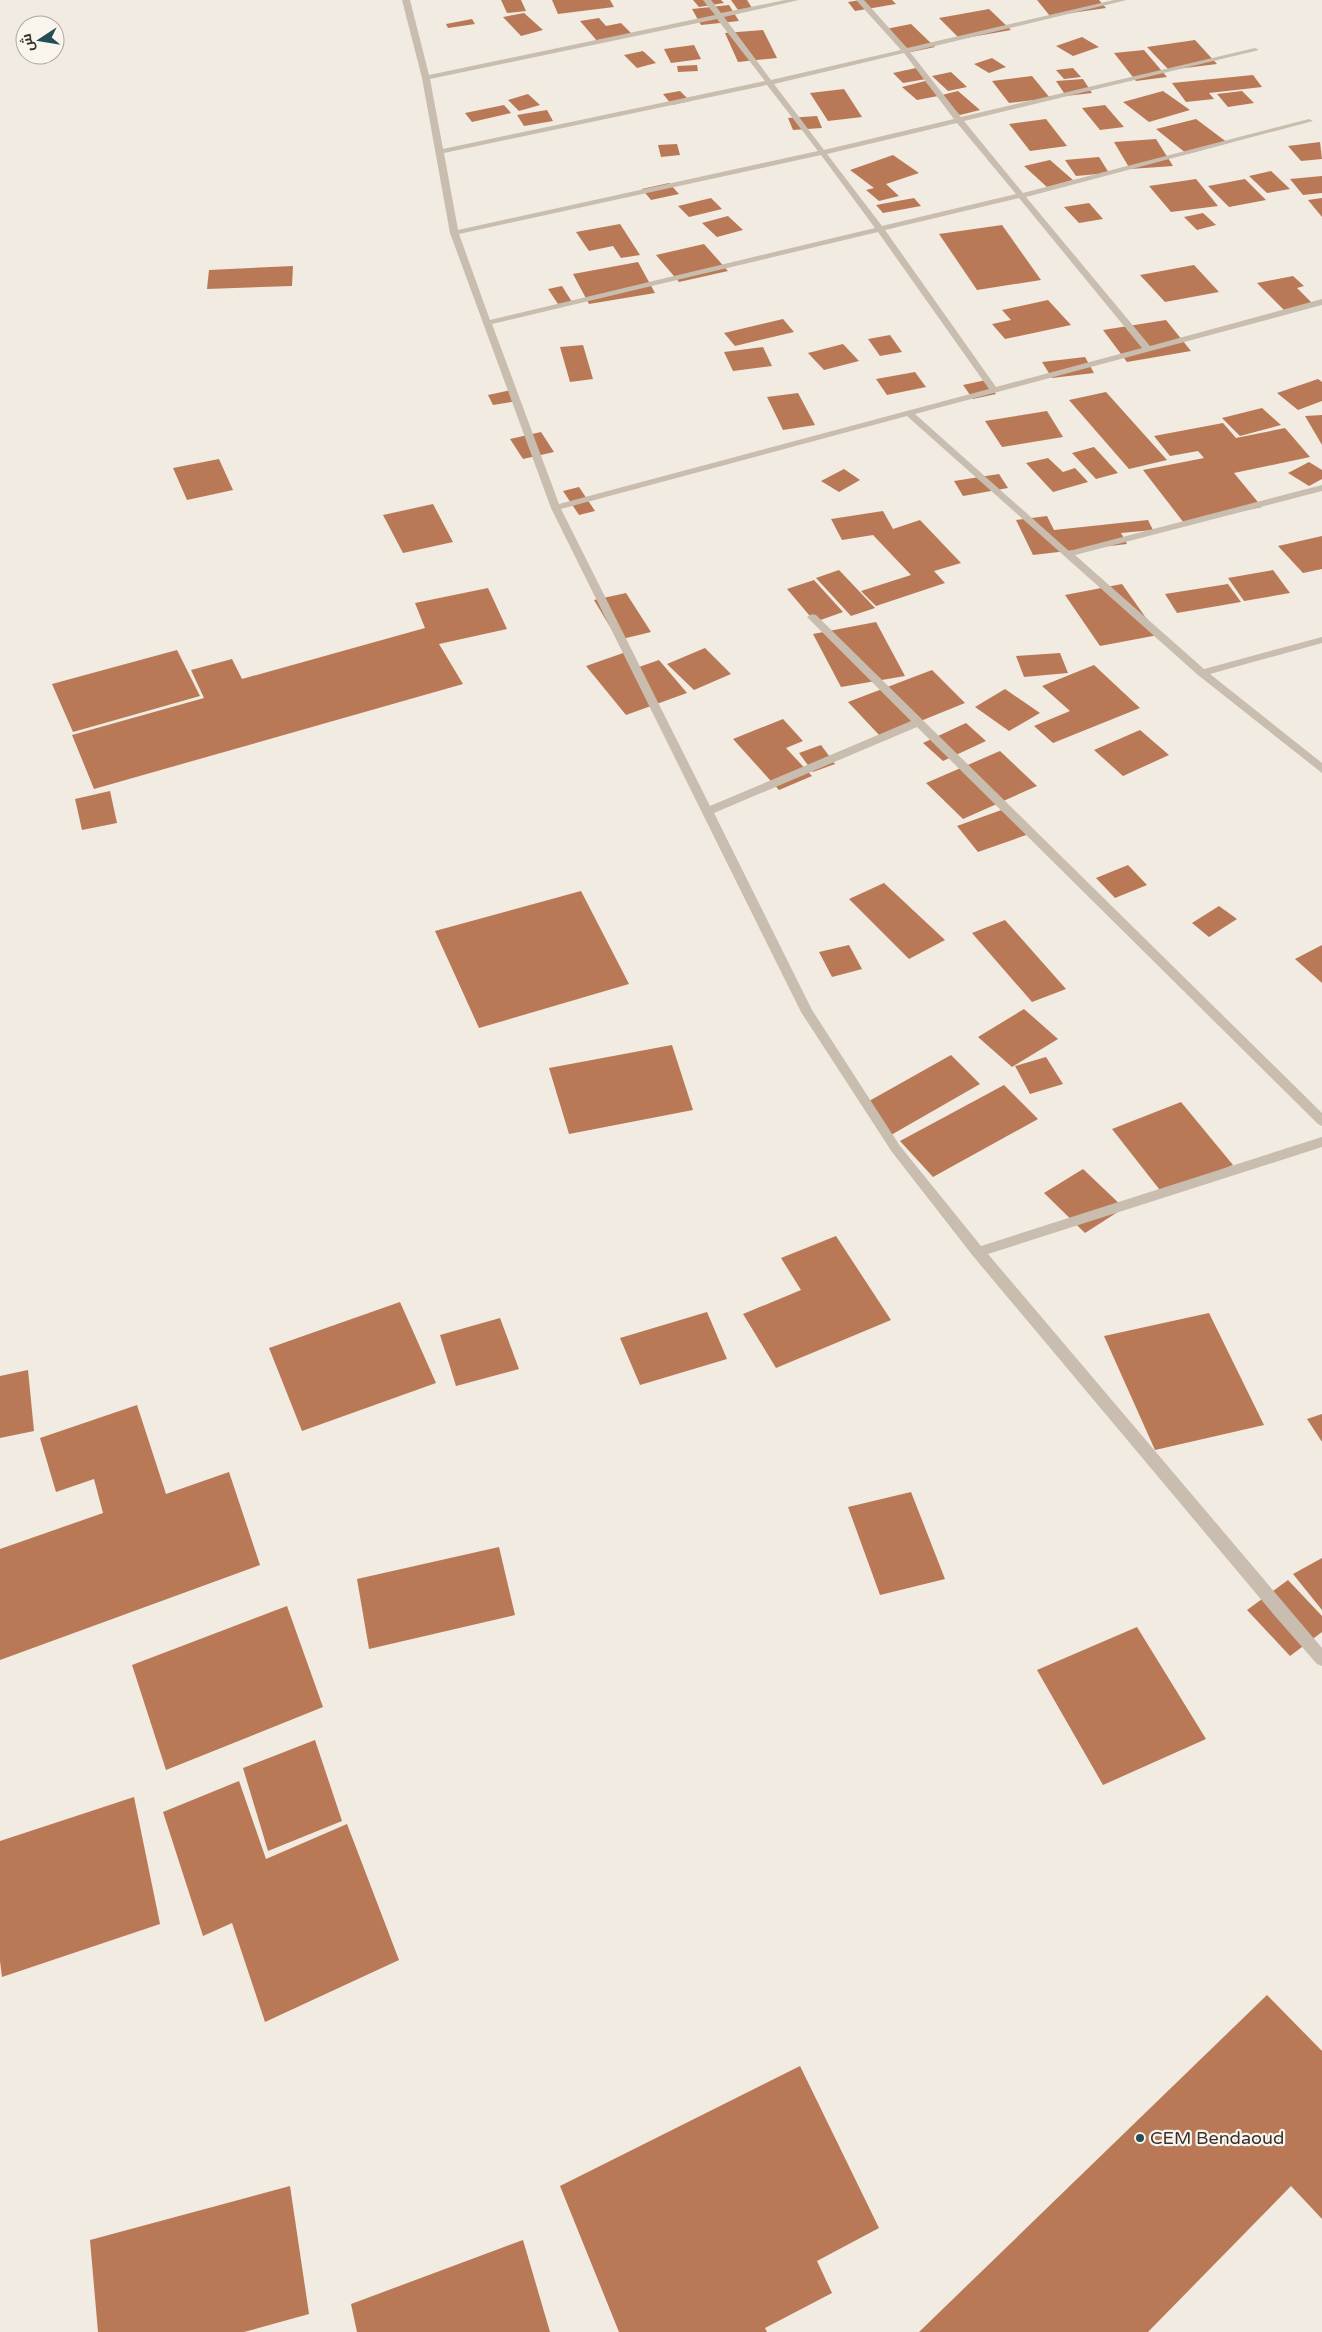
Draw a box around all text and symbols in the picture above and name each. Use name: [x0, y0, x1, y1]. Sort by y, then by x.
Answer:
north arrow: [15, 15, 65, 65]
text: ش: [18, 32, 38, 53]
place label: CEM Bendaoud: [1150, 2127, 1284, 2149]
marker: CEM Bendaoud: [1134, 2132, 1146, 2144]

